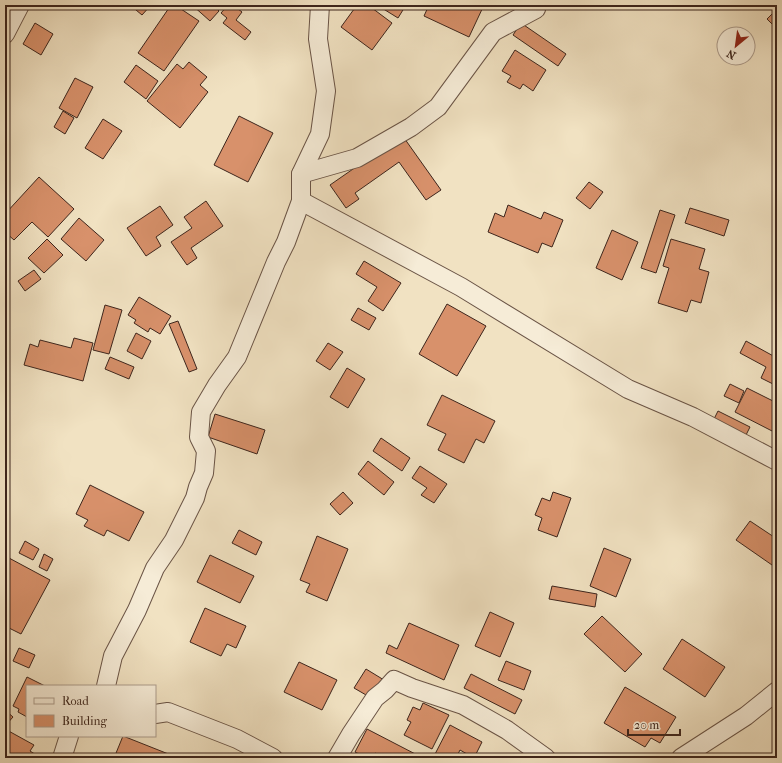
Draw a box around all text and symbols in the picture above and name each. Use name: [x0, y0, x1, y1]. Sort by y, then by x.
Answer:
north arrow: [716, 26, 756, 66]
text: N: [724, 46, 738, 62]
legend: [26, 685, 156, 737]
text: Road: [62, 694, 89, 708]
scale bar: [628, 711, 680, 737]
text: Building: [62, 714, 107, 728]
text: 20 m: [634, 718, 659, 732]

